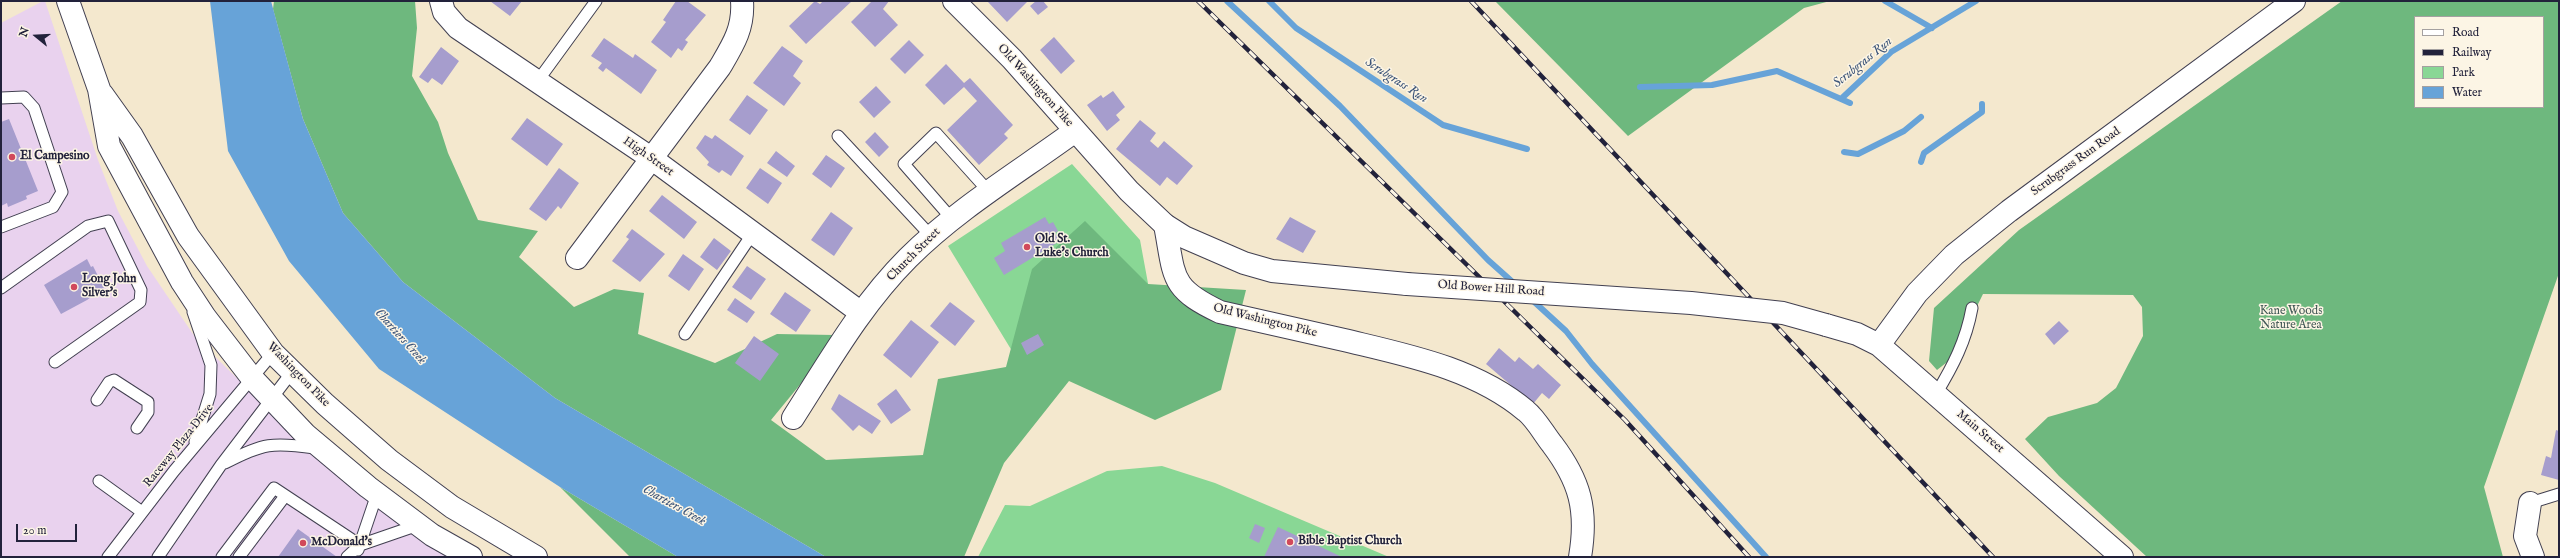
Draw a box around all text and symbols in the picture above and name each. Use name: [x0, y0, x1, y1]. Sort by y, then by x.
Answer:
north arrow: [16, 16, 56, 56]
legend: [2414, 16, 2544, 108]
text: Road: [2452, 25, 2479, 40]
text: N: [16, 26, 33, 39]
water label: Scrubgrass Run: [1830, 34, 1896, 92]
street label: Old Washington Pike: [994, 42, 1076, 130]
text: Railway: [2452, 45, 2491, 60]
water label: Scrubgrass Run: [1362, 55, 1430, 107]
text: Park: [2452, 65, 2475, 80]
text: Water: [2452, 85, 2482, 100]
street label: Scrubgrass Run Road: [2029, 125, 2123, 199]
street label: High Street: [620, 134, 676, 180]
place label: El Campesino: [20, 150, 90, 164]
marker: El Campesino: [7, 152, 17, 162]
street label: Church Street: [884, 225, 944, 285]
place label: Old St. Luke's Church: [1035, 233, 1109, 261]
marker: Old St. Luke's Church: [1022, 242, 1032, 252]
place label: Long John Silver's: [82, 273, 136, 301]
street label: Old Bower Hill Road: [1437, 278, 1545, 300]
marker: Long John Silver's: [69, 282, 79, 292]
street label: Old Washington Pike: [1212, 301, 1318, 341]
park label: Kane Woods Nature Area: [2260, 305, 2322, 333]
water label: Chartiers Creek: [371, 306, 429, 368]
street label: Washington Pike: [264, 340, 332, 410]
street label: Raceway Plaza Drive: [141, 401, 217, 491]
street label: Main Street: [1953, 407, 2007, 457]
water label: Chartiers Creek: [640, 482, 708, 530]
scale bar: [18, 516, 79, 542]
text: 20 m: [23, 523, 46, 538]
place label: Bible Baptist Church: [1298, 535, 1402, 549]
place label: McDonald's: [311, 536, 372, 550]
marker: Bible Baptist Church: [1285, 537, 1295, 547]
marker: McDonald's: [298, 538, 308, 548]

